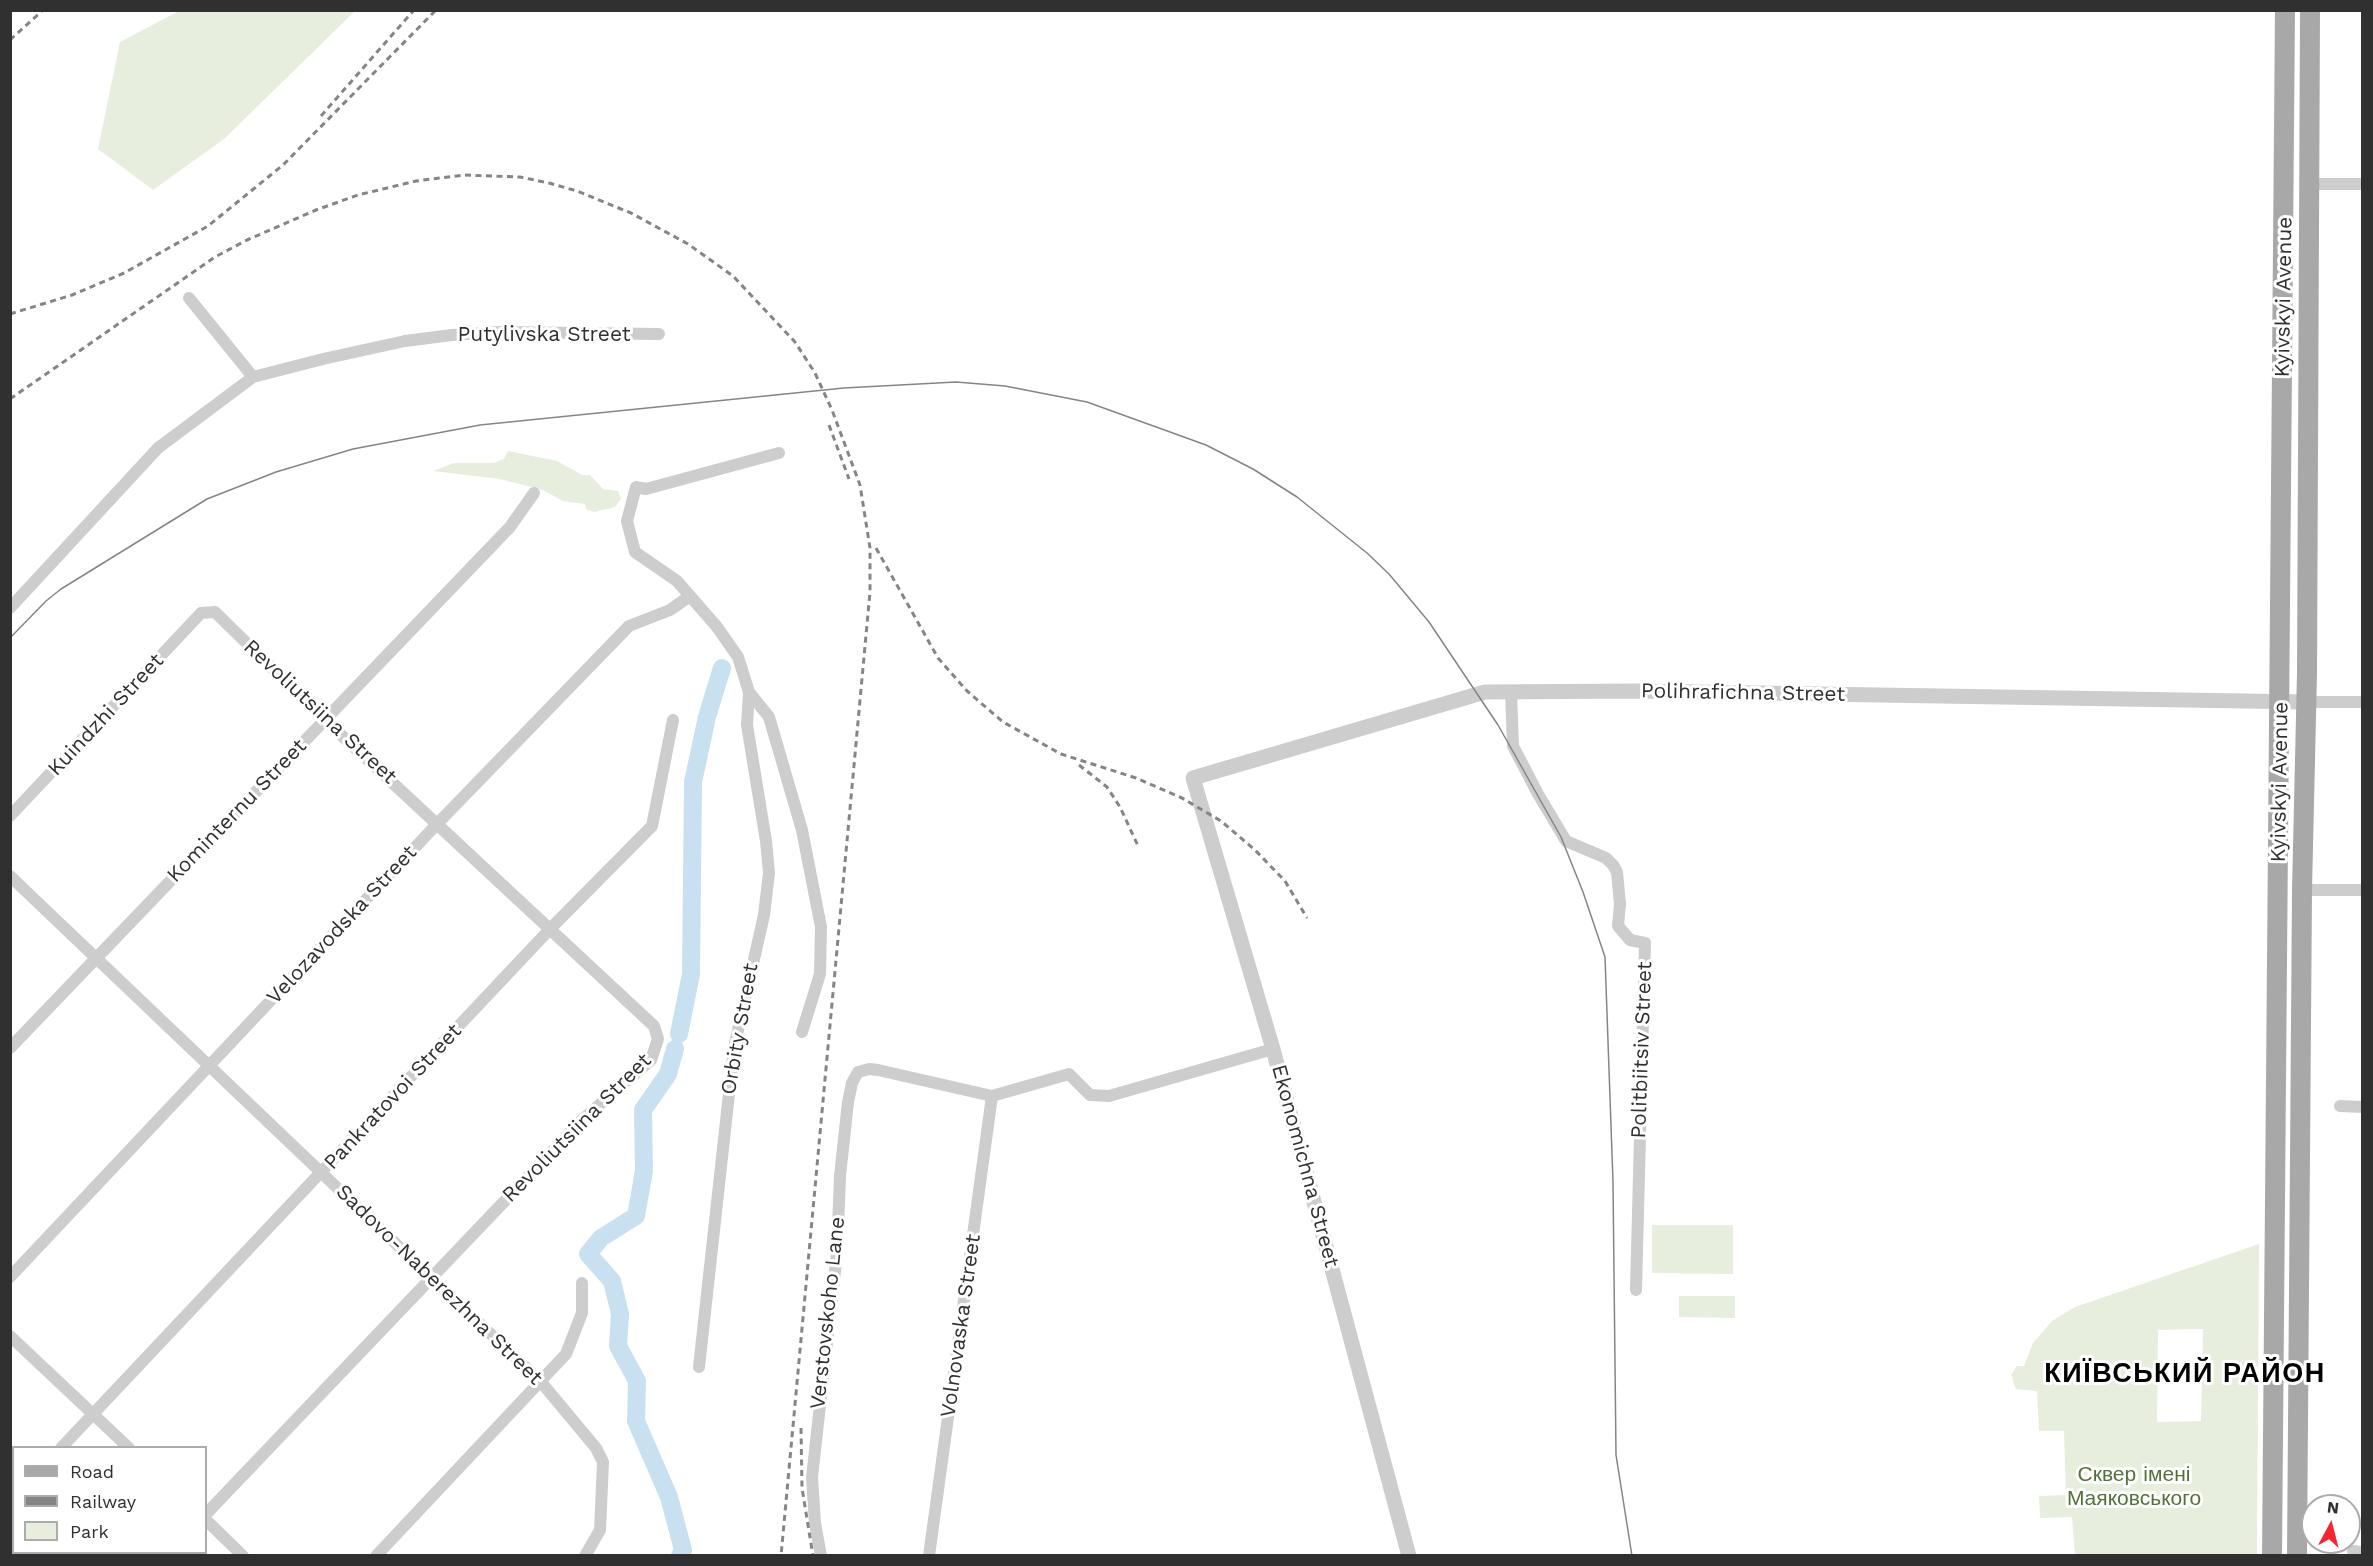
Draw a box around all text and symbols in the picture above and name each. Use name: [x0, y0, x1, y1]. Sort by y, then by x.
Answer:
street label: Kyivskyi Avenue: [2270, 216, 2298, 378]
street label: Putylivska Street: [457, 322, 631, 348]
street label: Revoliutsiina Street: [238, 635, 402, 789]
street label: Kuindzhi Street: [43, 649, 169, 781]
street label: Polihrafichna Street: [1641, 679, 1845, 707]
street label: Kyivskyi Avenue: [2266, 701, 2294, 863]
street label: Kominternu Street: [162, 734, 312, 888]
street label: Velozavodska Street: [262, 840, 422, 1010]
street label: Orbity Street: [716, 961, 764, 1097]
street label: Politbiitsiv Street: [1626, 961, 1658, 1139]
street label: Pankratovoi Street: [319, 1019, 467, 1175]
street label: Revoliutsiina Street: [497, 1048, 657, 1208]
street label: Ekonomichna Street: [1266, 1062, 1344, 1270]
street label: Sadovo-Naberezhna Street: [330, 1180, 548, 1390]
street label: Verstovskoho Lane: [805, 1215, 851, 1411]
street label: Volnovaska Street: [936, 1233, 986, 1419]
district label: КИЇВСЬКИЙ РАЙОН: [2044, 1358, 2326, 1390]
legend: [12, 1446, 207, 1554]
text: Road: [70, 1461, 114, 1482]
park label: Сквер імені Маяковського: [2067, 1462, 2201, 1512]
text: Railway: [70, 1491, 136, 1512]
north arrow: [2301, 1494, 2361, 1554]
text: N: [2326, 1497, 2340, 1518]
text: Park: [70, 1521, 109, 1542]

